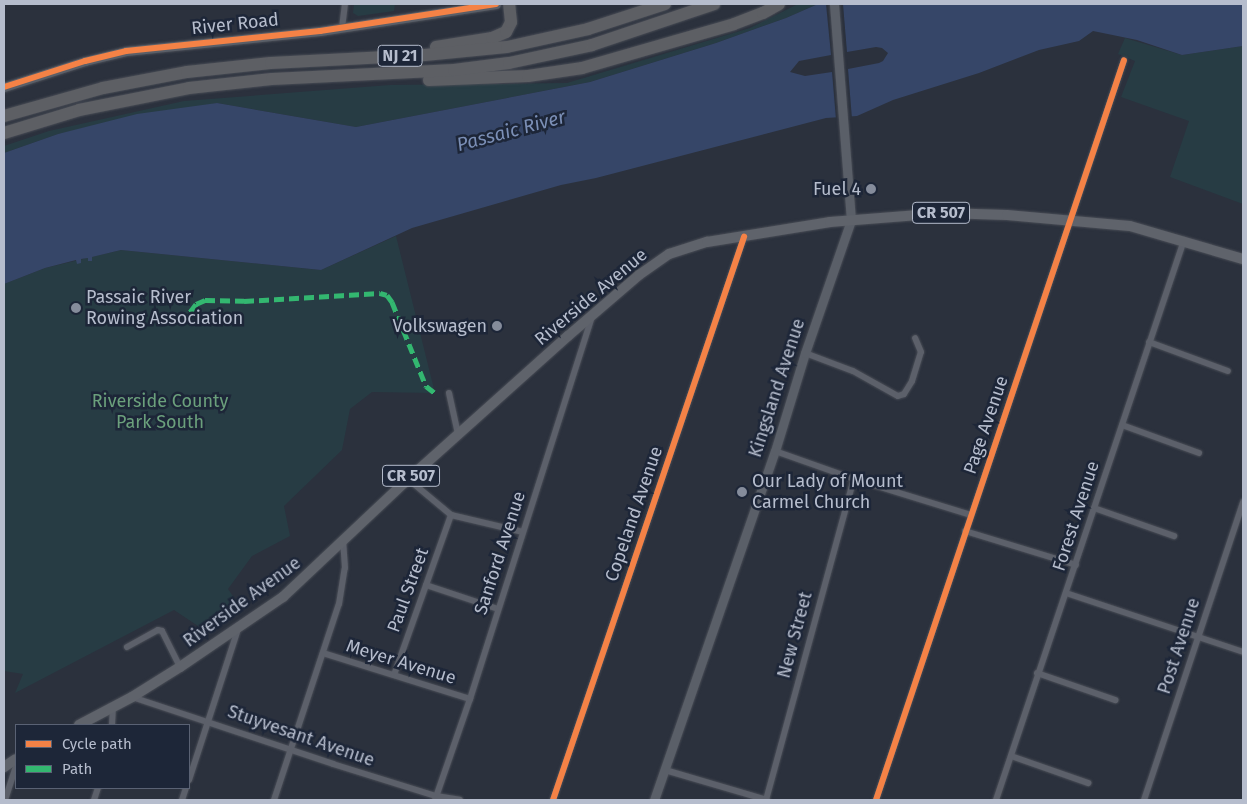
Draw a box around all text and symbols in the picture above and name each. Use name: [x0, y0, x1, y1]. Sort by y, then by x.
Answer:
street label: River Road: [190, 9, 280, 39]
road number: NJ 21: [378, 42, 422, 70]
water label: Passaic River: [454, 106, 568, 156]
place label: Fuel 4: [813, 178, 861, 200]
marker: Fuel 4: [865, 183, 877, 195]
road number: CR 507: [911, 200, 971, 227]
street label: Riverside Avenue: [531, 244, 651, 350]
place label: Passaic River Rowing Association: [86, 287, 243, 330]
marker: Passaic River Rowing Association: [70, 302, 82, 314]
place label: Volkswagen: [393, 315, 487, 337]
street label: Kingsland Avenue: [744, 316, 810, 460]
marker: Volkswagen: [491, 320, 503, 332]
street label: Page Avenue: [959, 373, 1013, 477]
park label: Riverside County Park South: [92, 391, 228, 434]
street label: Copeland Avenue: [601, 444, 667, 584]
street label: Forest Avenue: [1048, 458, 1104, 574]
road number: CR 507: [381, 462, 441, 490]
place label: Our Lady of Mount Carmel Church: [752, 471, 903, 514]
marker: Our Lady of Mount Carmel Church: [736, 486, 748, 498]
street label: Sanford Avenue: [470, 489, 530, 617]
street label: Paul Street: [383, 545, 433, 635]
street label: Riverside Avenue: [179, 552, 305, 652]
street label: New Street: [773, 589, 817, 681]
street label: Post Avenue: [1153, 595, 1205, 697]
street label: Meyer Avenue: [343, 635, 459, 689]
street label: Stuyvesant Avenue: [225, 701, 377, 771]
legend: [15, 724, 190, 789]
text: Cycle path: [62, 735, 132, 753]
text: Path: [62, 760, 92, 778]

